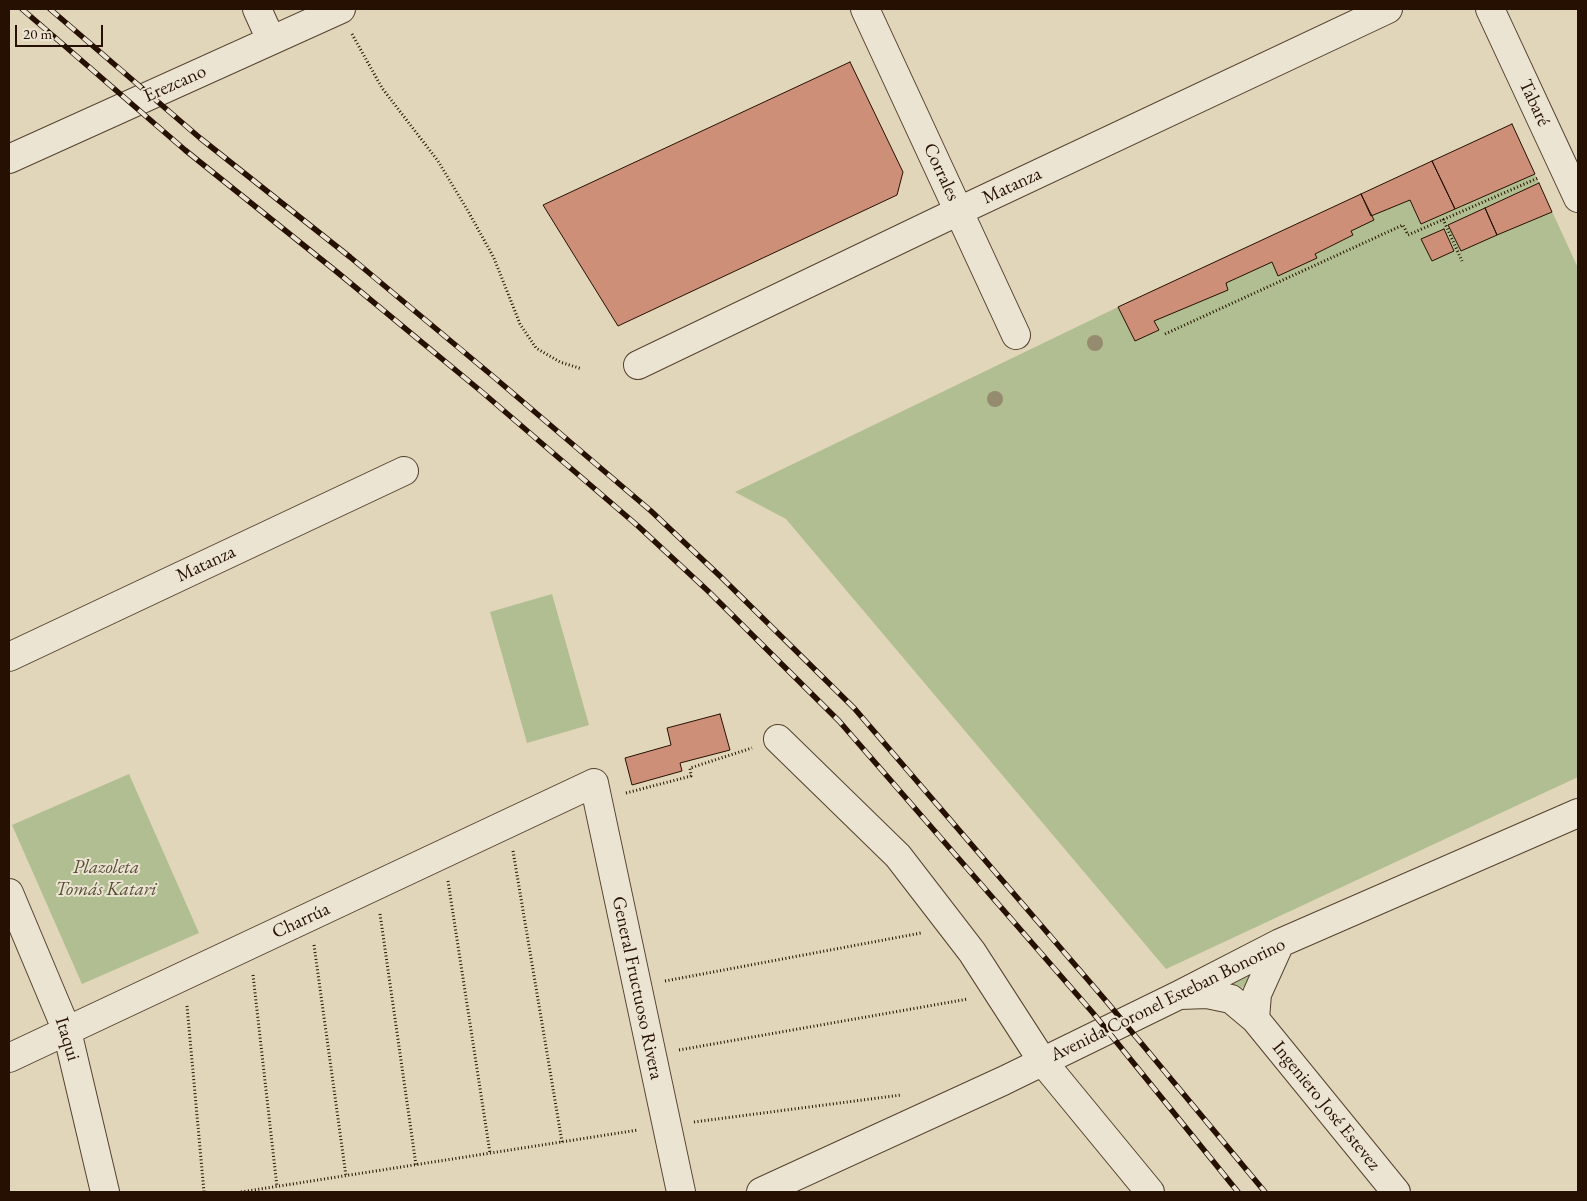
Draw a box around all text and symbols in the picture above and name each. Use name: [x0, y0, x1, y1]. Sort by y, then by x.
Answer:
scale bar: [18, 15, 105, 47]
text: 20 m: [23, 24, 52, 43]
street label: Erezcano: [140, 60, 210, 108]
street label: Tabaré: [1513, 76, 1555, 130]
street label: Corrales: [918, 139, 964, 205]
street label: Matanza: [979, 162, 1045, 210]
street label: Matanza: [173, 540, 239, 588]
park label: Plazoleta Tomás Katari: [56, 857, 156, 901]
street label: General Fructuoso Rivera: [606, 894, 668, 1082]
street label: Charrúa: [268, 898, 334, 944]
street label: Avenida Coronel Esteban Bonorino: [1047, 933, 1289, 1067]
street label: Itaqui: [50, 1014, 84, 1064]
street label: Ingeniero José Estevez: [1267, 1037, 1385, 1175]

